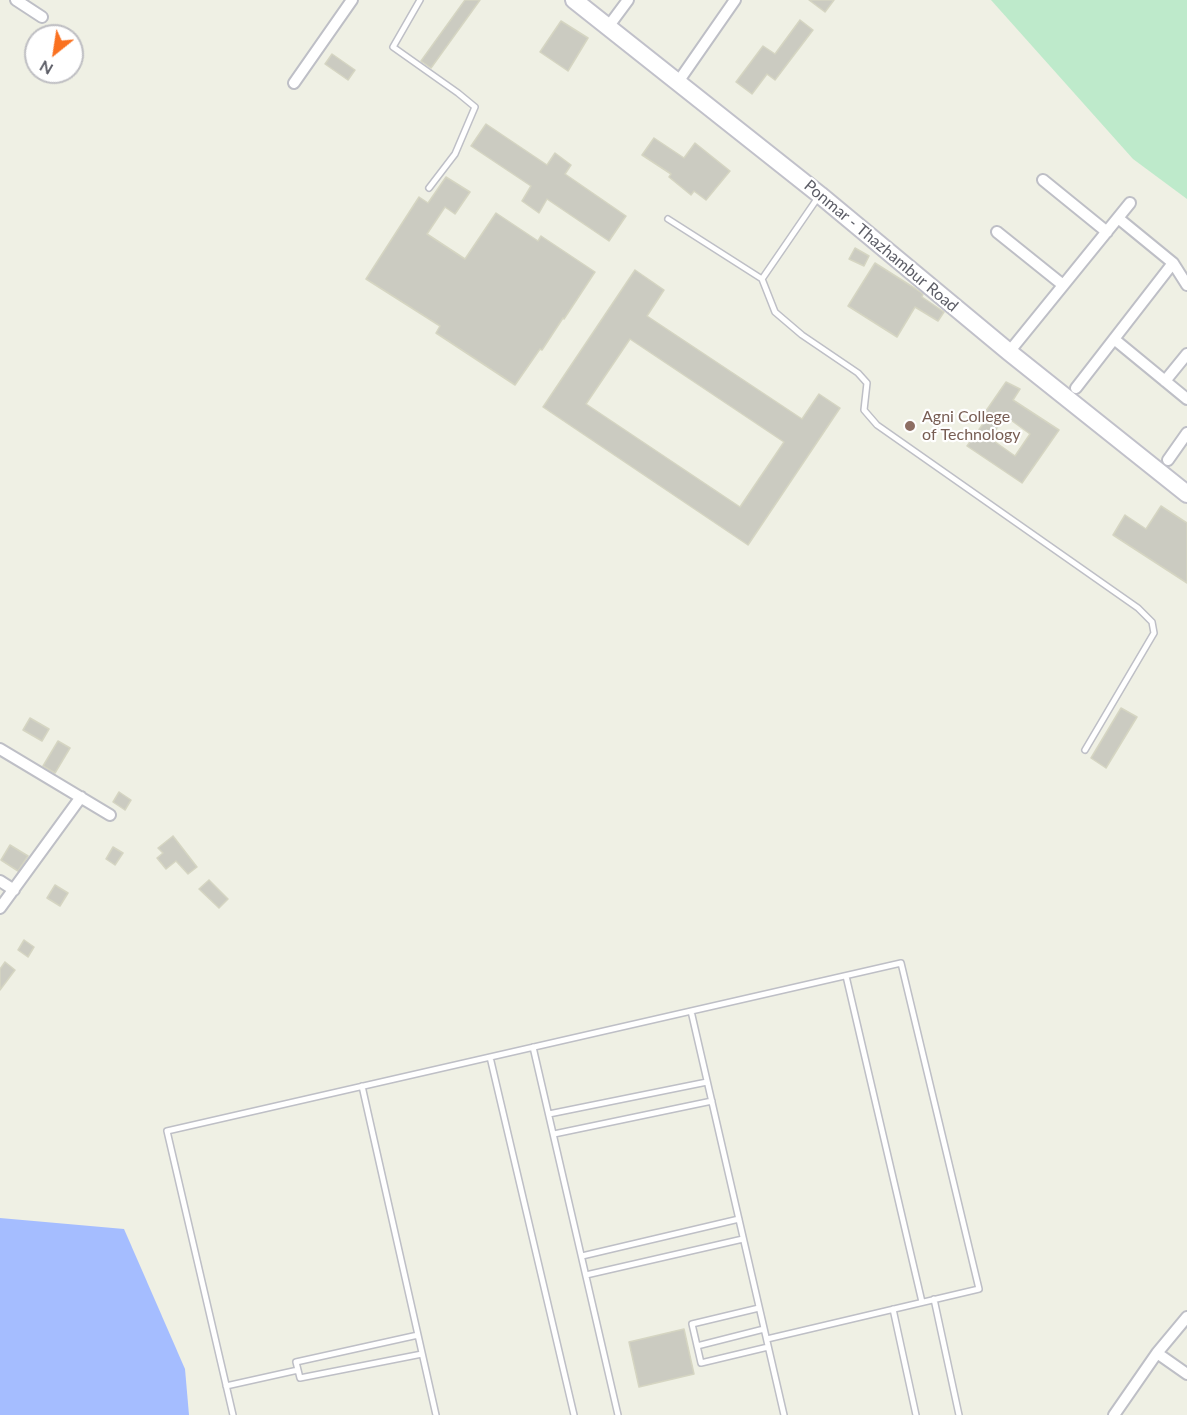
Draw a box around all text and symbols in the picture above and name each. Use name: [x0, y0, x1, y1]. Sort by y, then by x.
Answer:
north arrow: [24, 24, 84, 84]
text: N: [36, 57, 56, 80]
street label: Ponmar - Thazhambur Road: [800, 176, 962, 316]
place label: Agni College of Technology: [922, 407, 1020, 445]
marker: Agni College of Technology: [903, 419, 917, 433]

